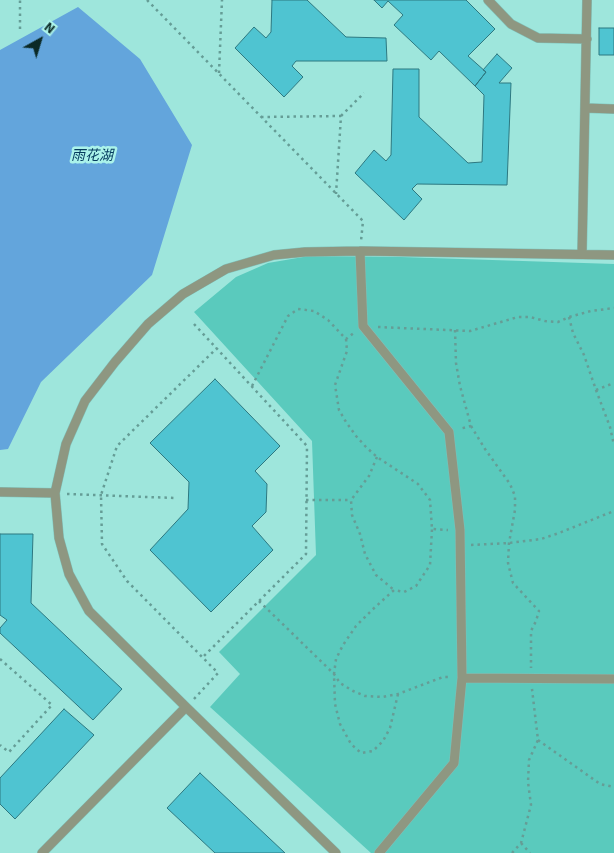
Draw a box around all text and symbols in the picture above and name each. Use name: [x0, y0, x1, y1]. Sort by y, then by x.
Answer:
north arrow: [15, 15, 65, 65]
text: N: [40, 18, 59, 39]
water label: 雨花湖: [71, 149, 113, 165]

